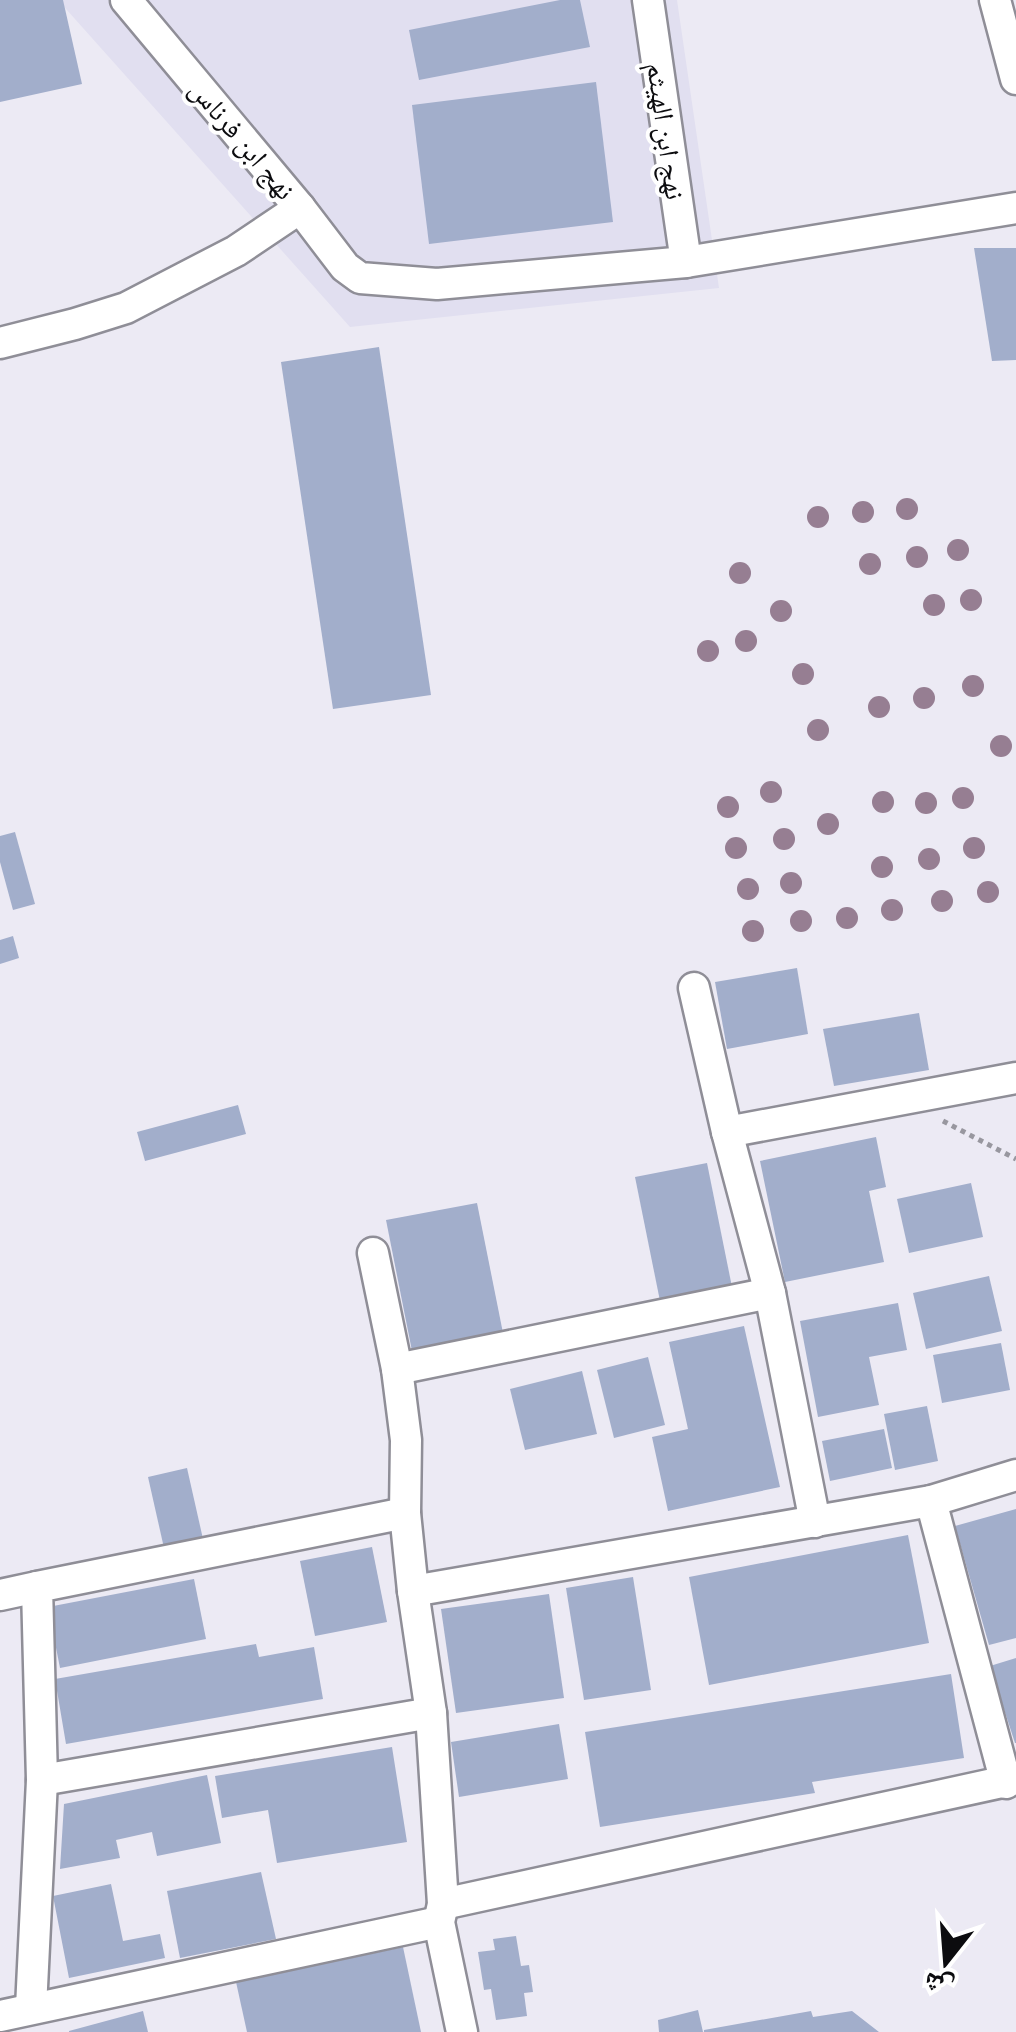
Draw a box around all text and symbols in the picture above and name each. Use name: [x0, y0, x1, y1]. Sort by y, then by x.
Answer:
street label: نهج ابن الهيثم: [636, 60, 698, 202]
street label: نهج ابن فرناس: [180, 69, 306, 209]
north arrow: [896, 1912, 996, 2012]
text: ش: [918, 1961, 959, 2011]

